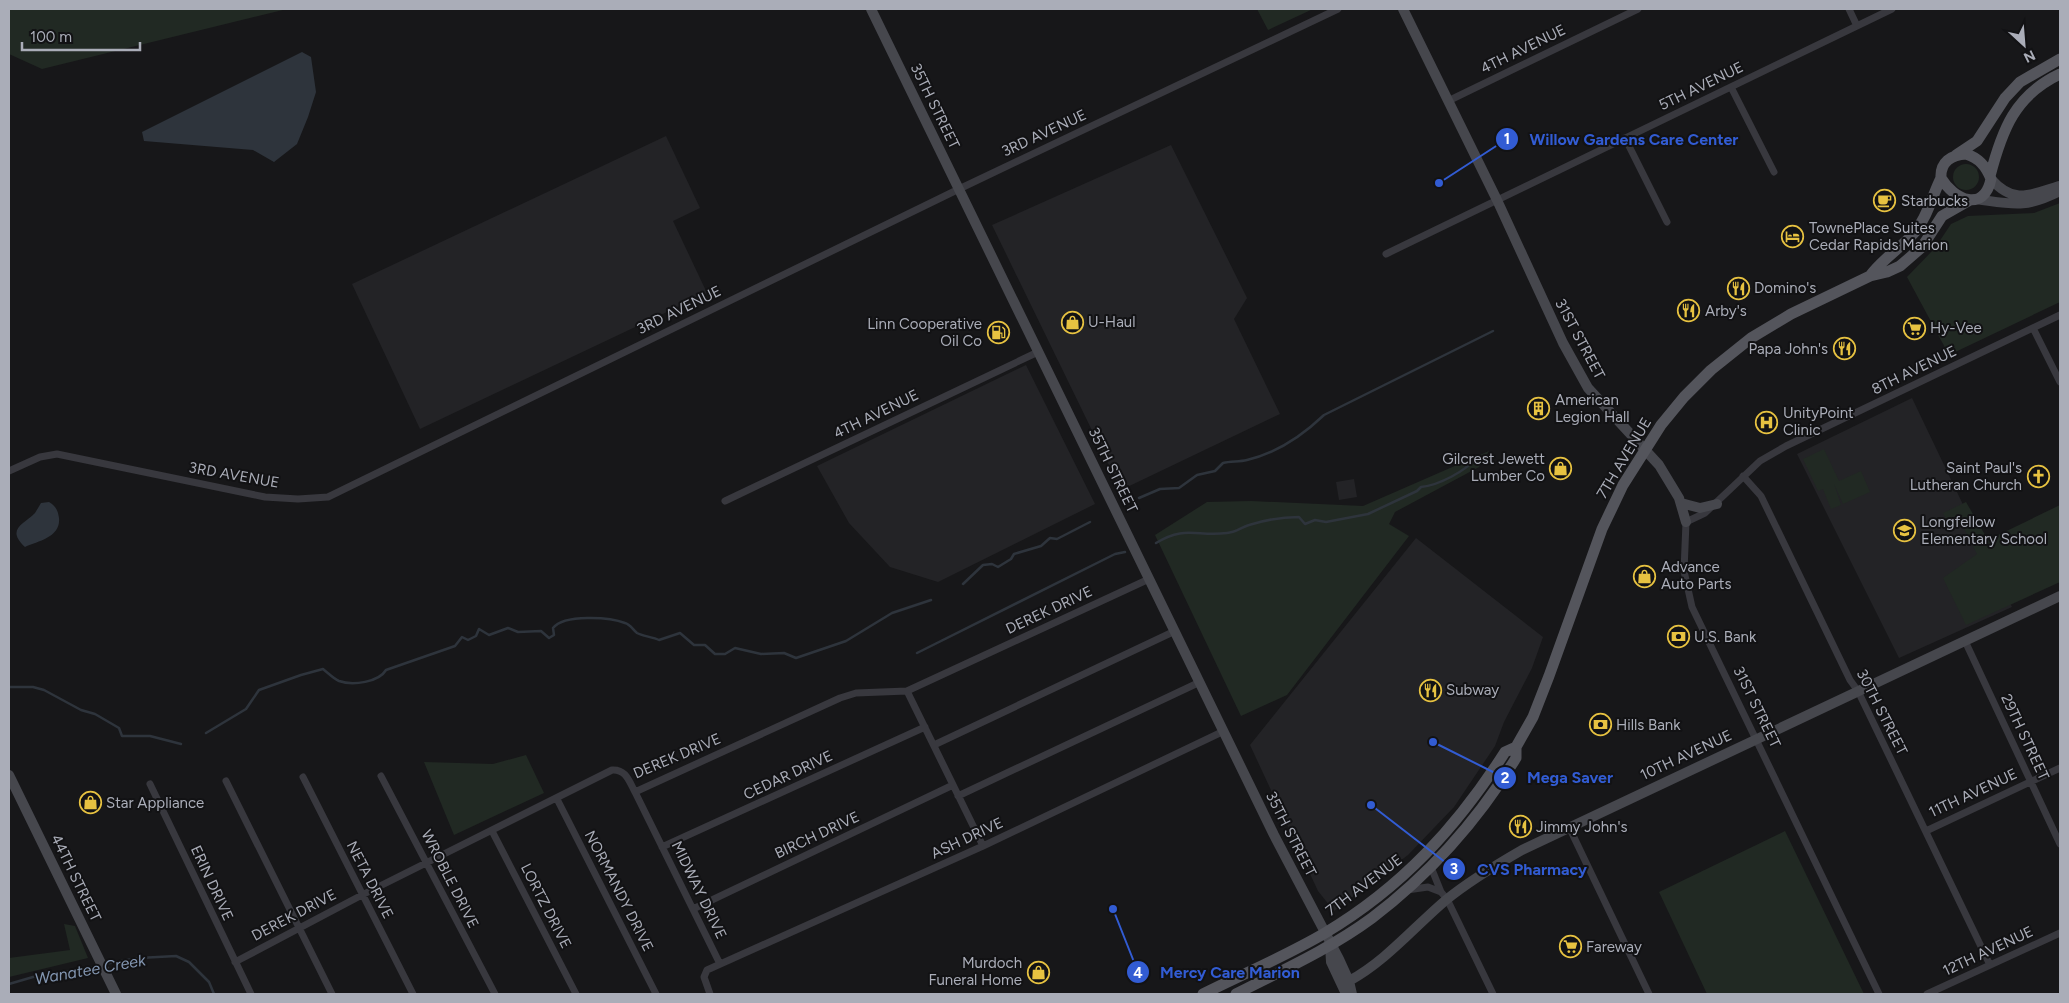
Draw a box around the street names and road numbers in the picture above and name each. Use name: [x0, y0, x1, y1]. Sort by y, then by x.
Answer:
street label: 4TH AVENUE: [1478, 21, 1568, 77]
street label: 5TH AVENUE: [1656, 58, 1746, 114]
street label: 35TH STREET: [907, 60, 964, 152]
street label: 3RD AVENUE: [999, 106, 1089, 160]
street label: 3RD AVENUE: [634, 282, 724, 338]
street label: 31ST STREET: [1551, 296, 1609, 383]
street label: 8TH AVENUE: [1869, 342, 1959, 398]
street label: 4TH AVENUE: [831, 386, 921, 442]
street label: 7TH AVENUE: [1593, 414, 1655, 502]
street label: 35TH STREET: [1085, 424, 1142, 516]
street label: 3RD AVENUE: [187, 458, 281, 492]
street label: DEREK DRIVE: [1003, 582, 1095, 638]
street label: 31ST STREET: [1730, 663, 1785, 751]
street label: 30TH STREET: [1853, 666, 1912, 759]
street label: 29TH STREET: [1997, 691, 2053, 784]
street label: 10TH AVENUE: [1637, 726, 1735, 784]
street label: DEREK DRIVE: [631, 729, 723, 783]
street label: CEDAR DRIVE: [741, 746, 835, 804]
street label: 11TH AVENUE: [1926, 765, 2020, 821]
street label: 35TH STREET: [1262, 788, 1320, 880]
street label: BIRCH DRIVE: [772, 808, 862, 862]
street label: ASH DRIVE: [928, 813, 1006, 863]
street label: WROBLE DRIVE: [417, 827, 483, 931]
street label: NORMANDY DRIVE: [581, 828, 657, 954]
street label: 44TH STREET: [47, 831, 105, 925]
street label: NETA DRIVE: [343, 838, 397, 922]
street label: MIDWAY DRIVE: [668, 838, 730, 942]
street label: ERIN DRIVE: [187, 843, 237, 923]
street label: 7TH AVENUE: [1322, 850, 1406, 920]
street label: LORTZ DRIVE: [517, 860, 575, 952]
street label: DEREK DRIVE: [249, 885, 339, 945]
street label: 12TH AVENUE: [1940, 922, 2036, 980]

